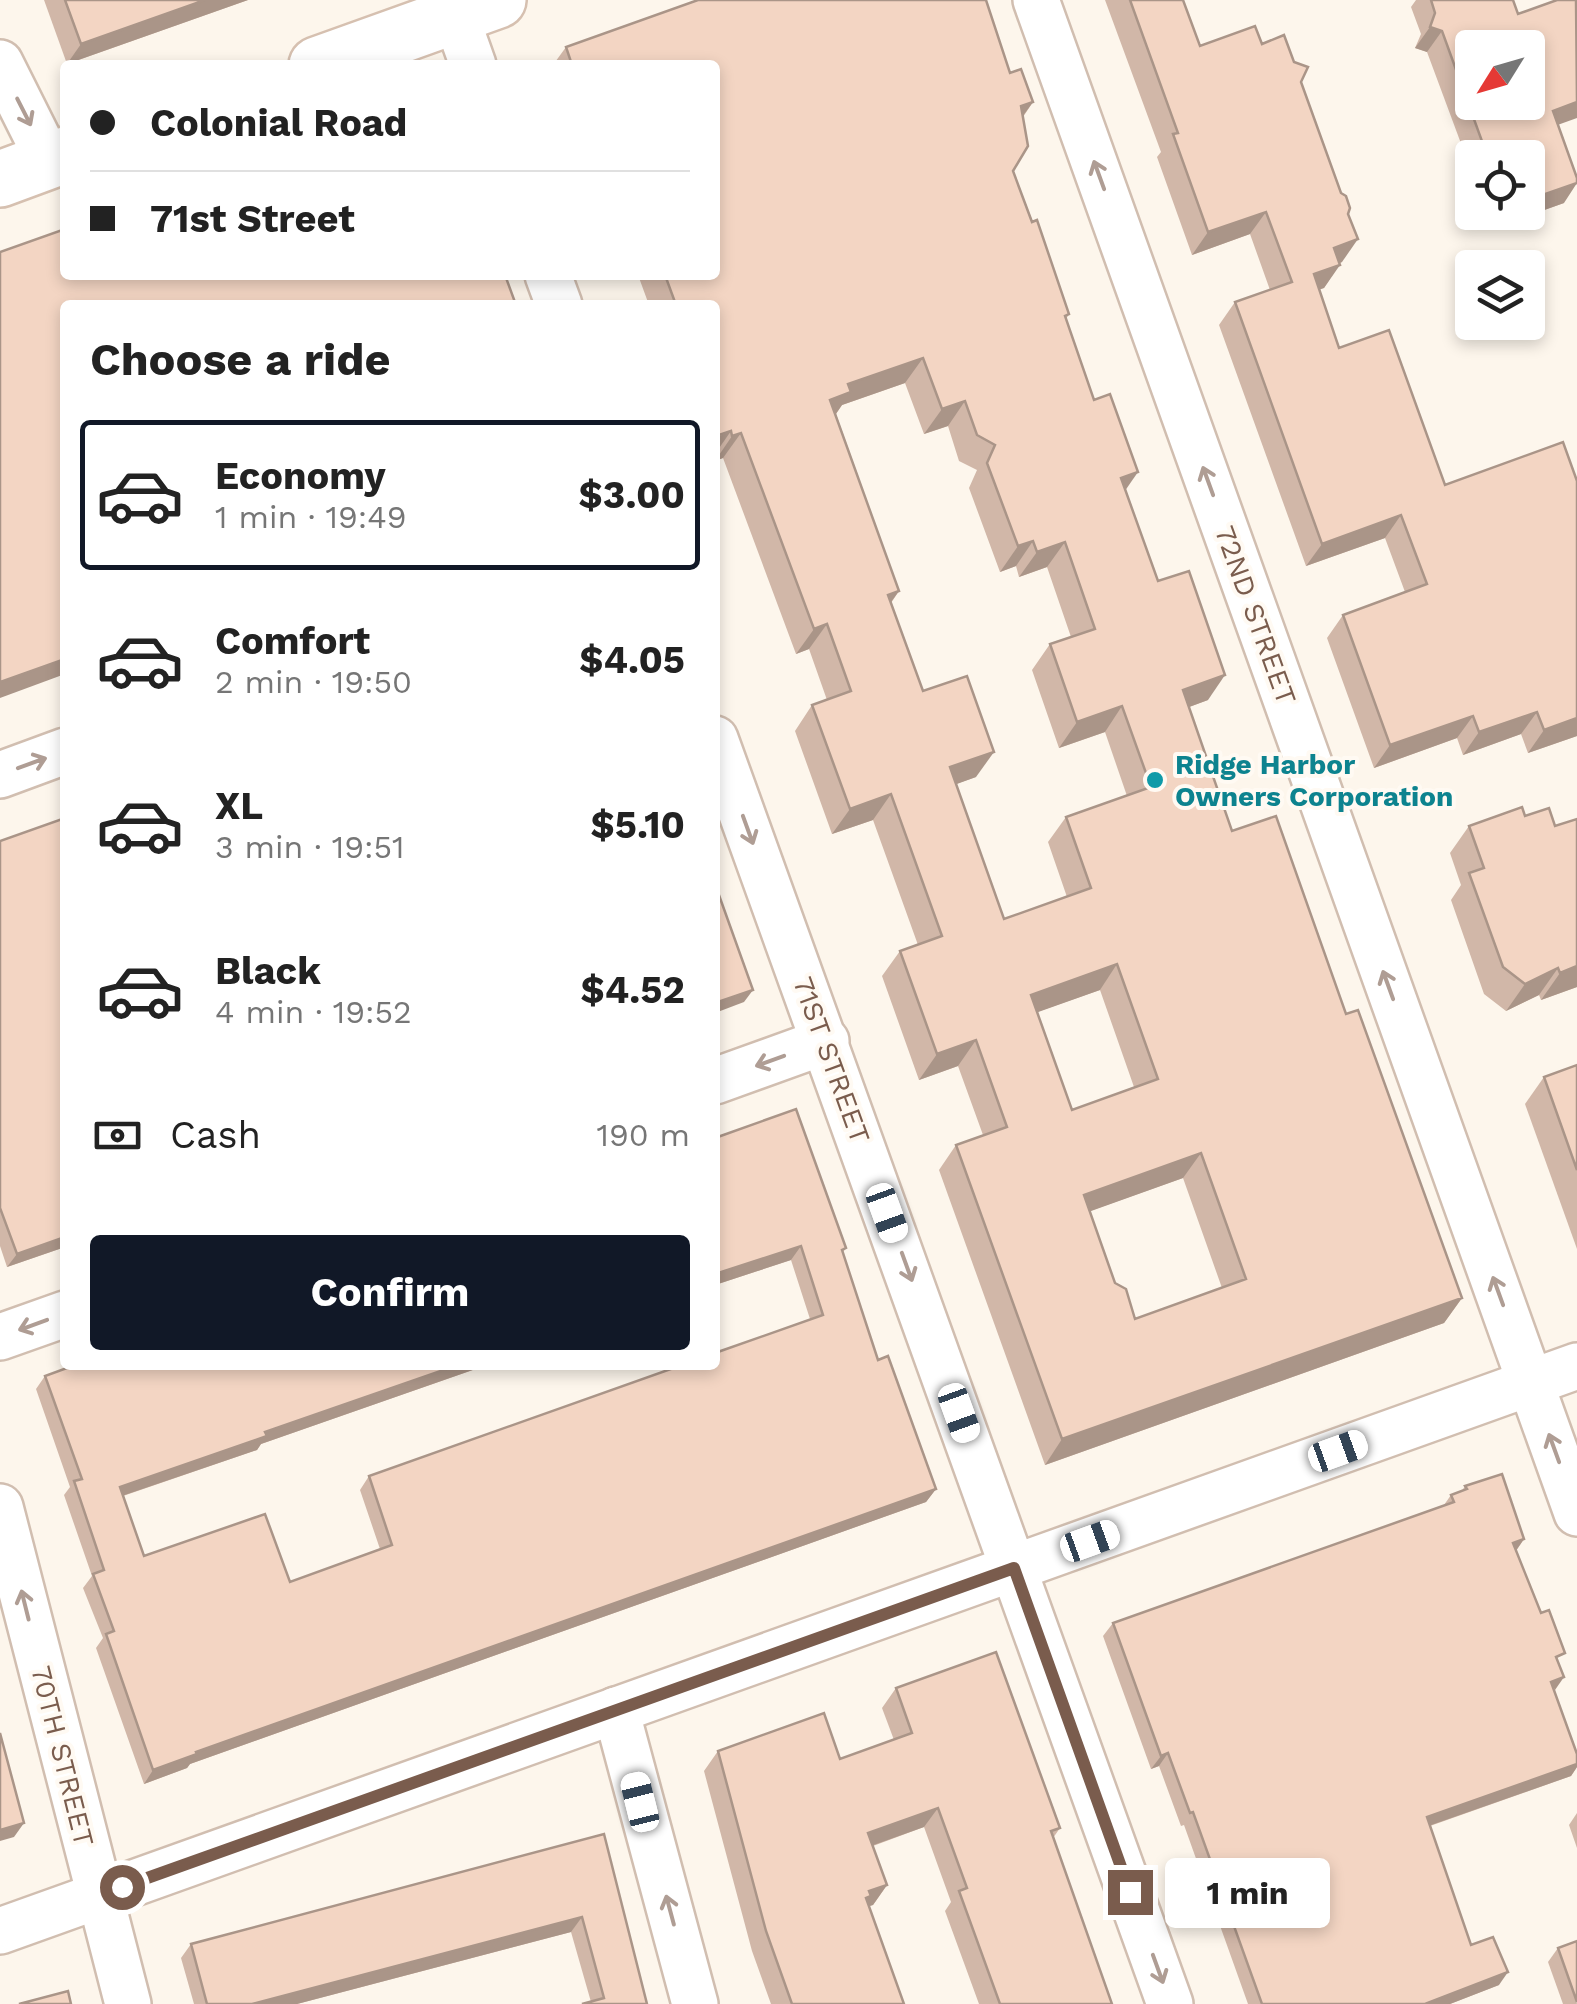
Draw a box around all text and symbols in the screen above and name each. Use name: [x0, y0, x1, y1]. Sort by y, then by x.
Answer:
north arrow: [1455, 30, 1545, 120]
map controls: [1455, 30, 1545, 340]
one-way arrow: [16, 97, 35, 127]
text: Colonial Road: [150, 101, 407, 145]
button: locate: [1455, 140, 1545, 230]
one-way arrow: [1089, 161, 1107, 192]
text: 71st Street: [150, 197, 355, 241]
button: layers: [1455, 250, 1545, 340]
text: Choose a ride: [90, 333, 390, 386]
icon: car: [95, 450, 185, 540]
text: Economy: [215, 454, 386, 498]
one-way arrow: [1198, 467, 1216, 498]
text: $3.00: [579, 473, 685, 517]
text: 1 min · 19:49: [215, 498, 407, 536]
street label: 72ND STREET: [1208, 521, 1303, 709]
icon: car: [95, 615, 185, 705]
text: Comfort: [215, 619, 370, 663]
text: $4.05: [579, 638, 685, 682]
text: 2 min · 19:50: [215, 663, 412, 701]
place label: Ridge Harbor Owners Corporation: [1175, 748, 1453, 813]
one-way arrow: [16, 753, 47, 771]
marker: Ridge Harbor Owners Corporation: [1144, 769, 1166, 791]
icon: car: [95, 780, 185, 870]
text: XL: [215, 784, 263, 828]
text: $5.10: [590, 803, 685, 847]
one-way arrow: [740, 814, 758, 845]
text: 3 min · 19:51: [215, 828, 405, 866]
icon: car: [95, 945, 185, 1035]
text: Black: [215, 949, 321, 993]
text: $4.52: [580, 968, 685, 1012]
one-way arrow: [1378, 969, 1396, 1001]
street label: 71ST STREET: [786, 972, 877, 1148]
text: 4 min · 19:52: [215, 993, 412, 1031]
one-way arrow: [756, 1053, 787, 1071]
icon: cash: [90, 1108, 145, 1163]
text: Cash: [170, 1113, 261, 1157]
text: 190 m: [596, 1116, 690, 1154]
car: [863, 1180, 911, 1246]
button: Confirm: [90, 1235, 690, 1350]
one-way arrow: [899, 1251, 917, 1283]
one-way arrow: [1488, 1276, 1506, 1307]
one-way arrow: [18, 1317, 49, 1335]
car: [935, 1380, 983, 1446]
car: [1305, 1427, 1371, 1475]
one-way arrow: [1543, 1432, 1561, 1464]
car: [1057, 1517, 1123, 1565]
one-way arrow: [14, 1590, 33, 1621]
street label: 70TH STREET: [24, 1662, 101, 1850]
car: [618, 1769, 662, 1835]
callout: 1 min: [1165, 1857, 1330, 1927]
route start: [100, 1865, 145, 1910]
route end: [1108, 1870, 1153, 1915]
text: 1 min: [1206, 1874, 1289, 1912]
one-way arrow: [659, 1895, 678, 1926]
one-way arrow: [1150, 1952, 1168, 1984]

